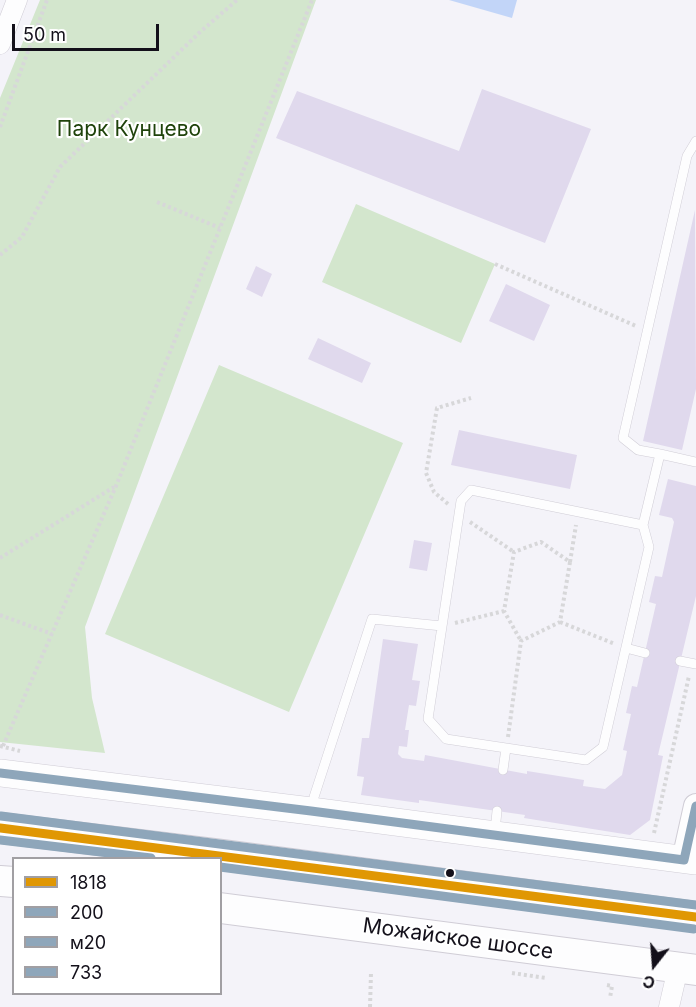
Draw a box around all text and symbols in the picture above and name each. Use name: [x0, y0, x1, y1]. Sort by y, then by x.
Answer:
scale bar: [15, 12, 162, 50]
text: 50 m: [23, 24, 66, 45]
park label: Парк Кунцево: [57, 117, 201, 143]
legend: [12, 857, 222, 995]
unlabelled marker: [444, 867, 456, 879]
text: 1818: [70, 872, 107, 893]
text: 200: [70, 902, 104, 923]
street label: Можайское шоссе: [361, 913, 555, 965]
text: м20: [70, 932, 106, 953]
north arrow: [624, 935, 684, 995]
text: 733: [70, 962, 102, 983]
text: С: [640, 971, 657, 994]

